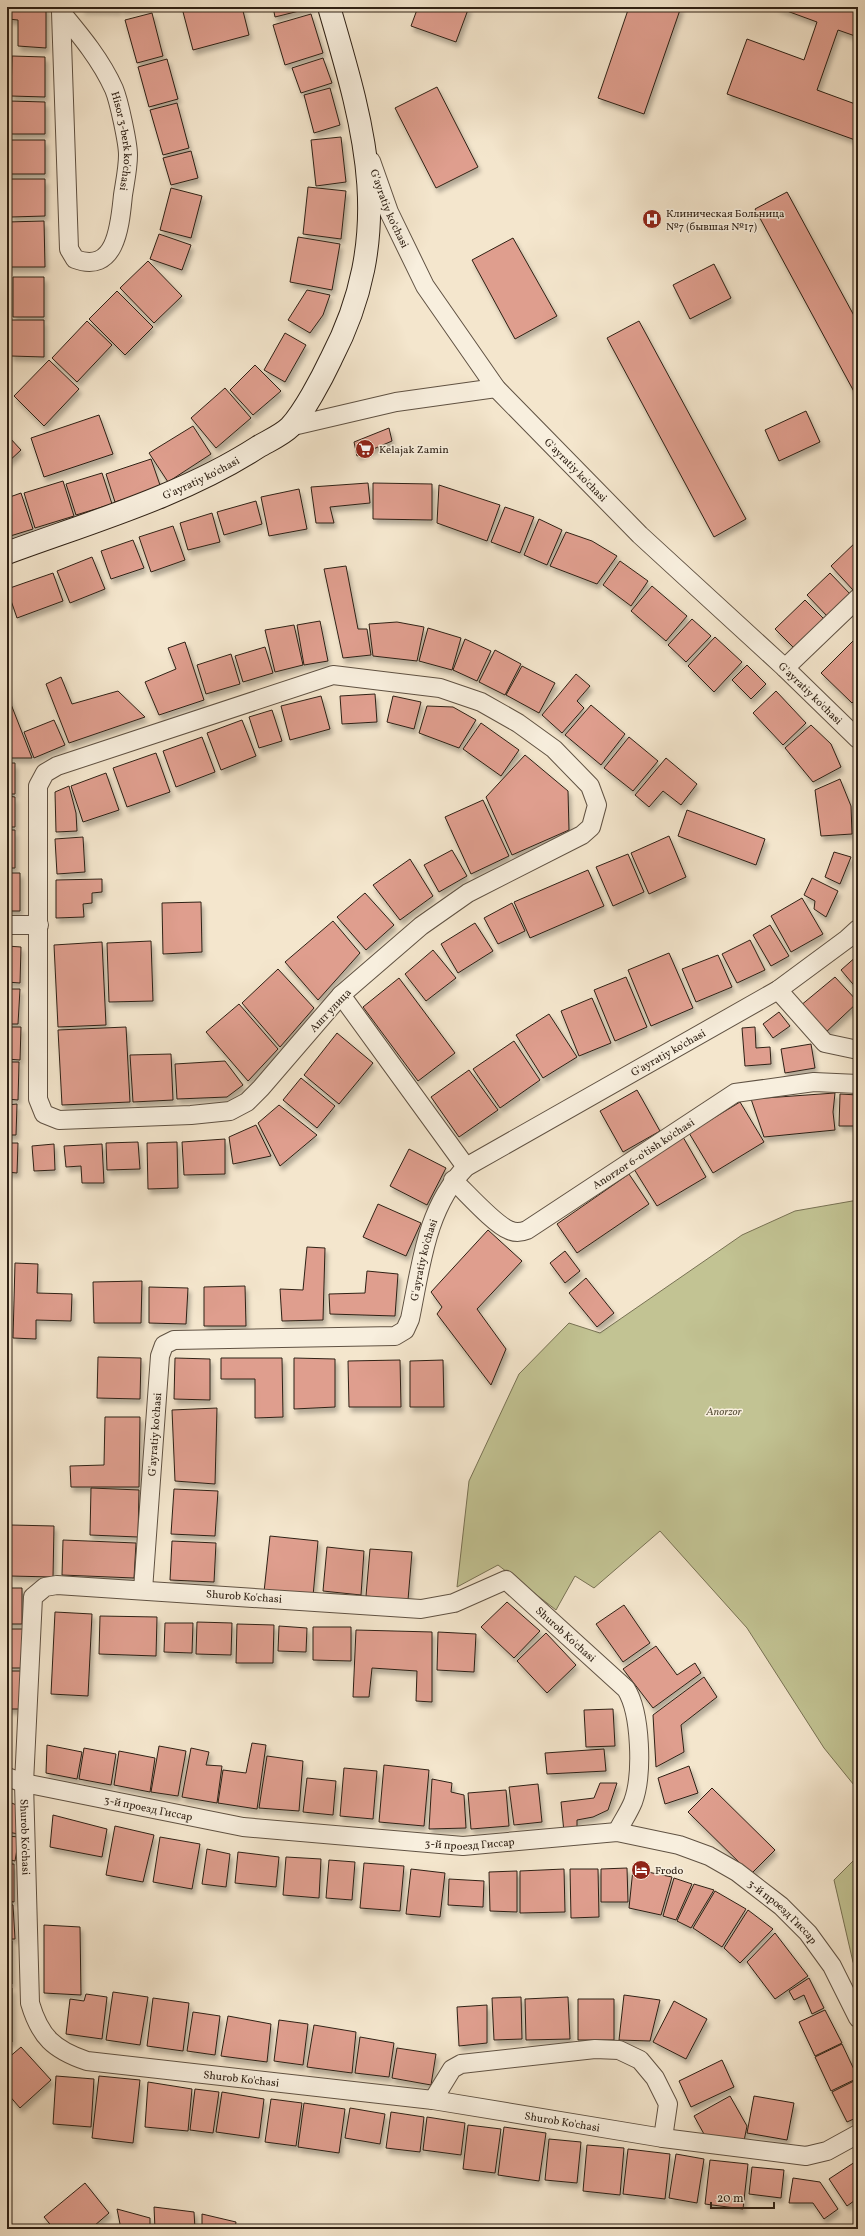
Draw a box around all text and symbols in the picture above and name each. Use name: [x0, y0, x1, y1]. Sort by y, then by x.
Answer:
street label: Hisor 3-berk ko'chasi: [106, 90, 134, 192]
street label: G'ayratiy ko'chasi: [366, 168, 411, 251]
place label: Клиническая Больница №7 (бывшая №17): [666, 207, 785, 235]
hospital icon: Клиническая Больница №7 (бывшая №17): [641, 208, 663, 230]
street label: G'ayratiy ko'chasi: [540, 436, 610, 506]
supermarket icon: Kelajak Zamin: [354, 438, 376, 460]
place label: Kelajak Zamin: [379, 443, 449, 458]
street label: G'ayratiy ko'chasi: [161, 454, 243, 504]
street label: G'ayratiy ko'chasi: [774, 659, 845, 729]
street label: Ашт улица: [307, 985, 356, 1036]
street label: G'ayratiy ko'chasi: [628, 1027, 709, 1081]
street label: Anorzor 6-o'tish ko'chasi: [590, 1116, 698, 1194]
street label: G'ayratiy ko'chasi: [408, 1217, 442, 1302]
street label: G'ayratiy ko'chasi: [145, 1392, 166, 1477]
park label: Anorzor: [705, 1405, 743, 1420]
street label: Shurob Ko'chasi: [205, 1587, 282, 1608]
street label: Shurob Ko'chasi: [532, 1604, 598, 1666]
street label: 3-й проезд Гиссар: [103, 1793, 194, 1826]
street label: Shurob Ko'chasi: [15, 1799, 33, 1875]
street label: 3-й проезд Гиссар: [424, 1835, 515, 1855]
hotel icon: Frodo: [630, 1859, 652, 1881]
place label: Frodo: [655, 1864, 684, 1879]
street label: 3-й проезд Гиссар: [744, 1877, 820, 1948]
street label: Shurob Ko'chasi: [202, 2068, 280, 2092]
street label: Shurob Ko'chasi: [523, 2109, 601, 2136]
scale bar: [711, 2184, 774, 2210]
text: 20 m: [717, 2191, 744, 2207]

